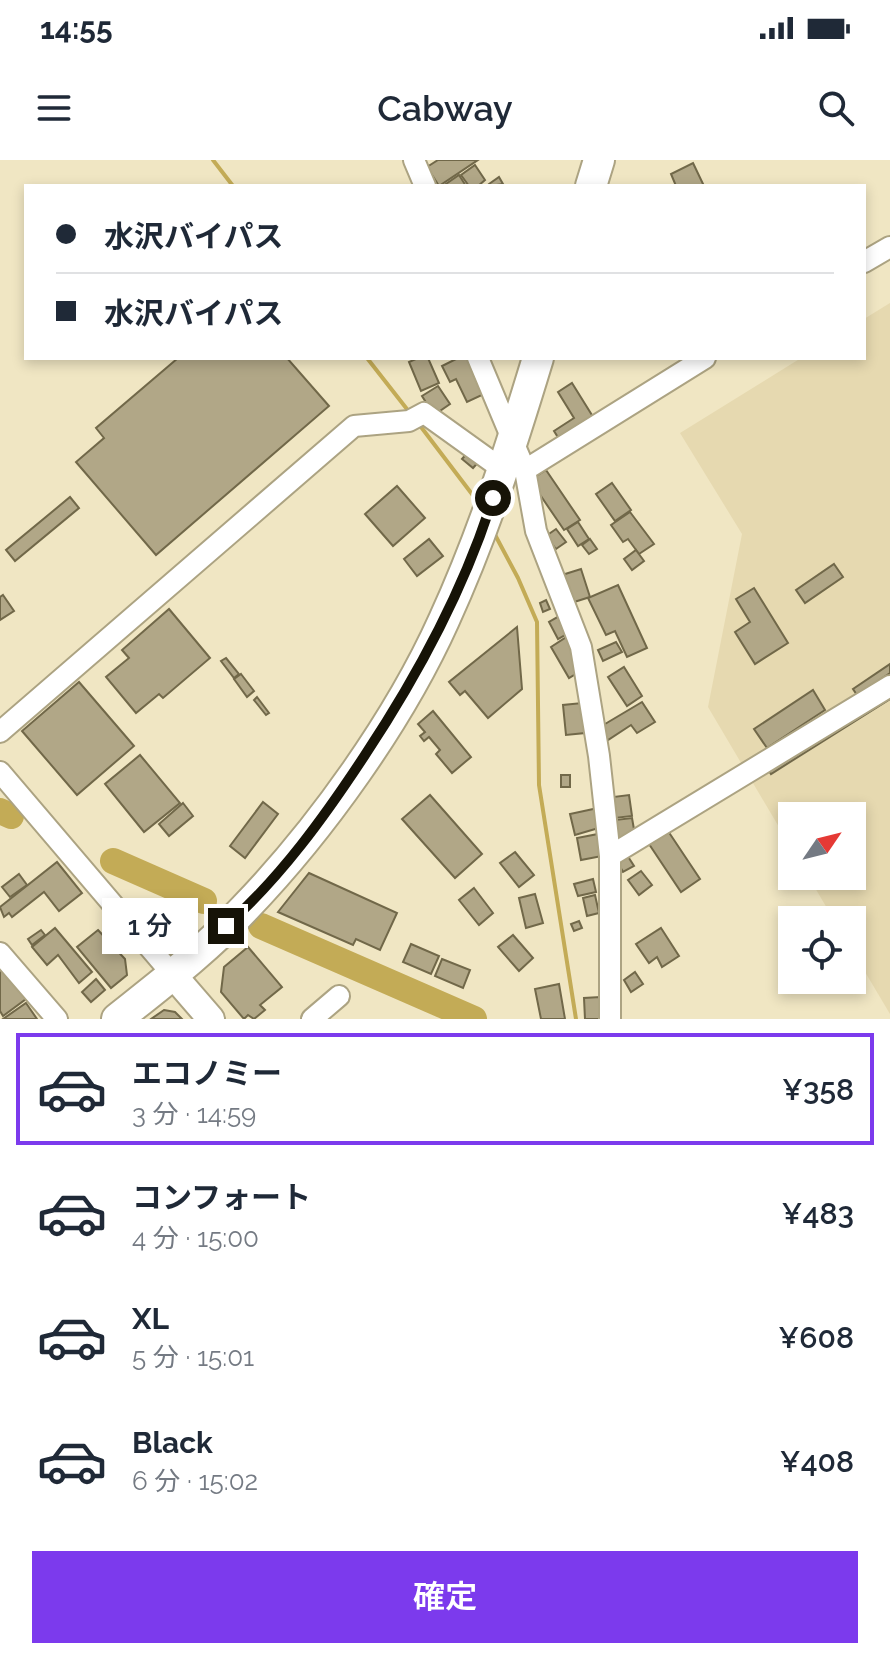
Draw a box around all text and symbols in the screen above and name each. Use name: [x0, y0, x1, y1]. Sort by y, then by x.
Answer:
text: 14:55: [40, 11, 113, 46]
icon: menu: [32, 86, 76, 130]
icon: search: [814, 86, 858, 130]
text: Cabway: [377, 87, 513, 129]
text: 水沢バイパス: [104, 219, 283, 254]
text: 水沢バイパス: [104, 296, 283, 331]
route start: [475, 480, 511, 516]
north arrow: [778, 802, 866, 890]
map controls: [778, 802, 866, 994]
callout: 1 分: [102, 898, 198, 954]
button: locate: [778, 906, 866, 994]
route end: [208, 908, 244, 944]
text: 1 分: [128, 911, 172, 941]
icon: car: [36, 1053, 108, 1125]
text: エコノミー: [132, 1056, 282, 1091]
text: ¥358: [782, 1072, 854, 1107]
text: 3 分 · 14:59: [132, 1099, 256, 1129]
icon: car: [36, 1177, 108, 1249]
text: コンフォート: [132, 1180, 311, 1215]
text: ¥483: [782, 1196, 854, 1231]
text: 4 分 · 15:00: [132, 1223, 259, 1253]
icon: car: [36, 1301, 108, 1373]
text: XL: [132, 1301, 169, 1336]
text: ¥608: [778, 1320, 854, 1355]
text: 5 分 · 15:01: [132, 1342, 254, 1372]
icon: car: [36, 1425, 108, 1497]
text: Black: [132, 1425, 213, 1460]
text: ¥408: [780, 1444, 854, 1479]
text: 6 分 · 15:02: [132, 1466, 258, 1496]
button: 確定: [32, 1551, 858, 1643]

